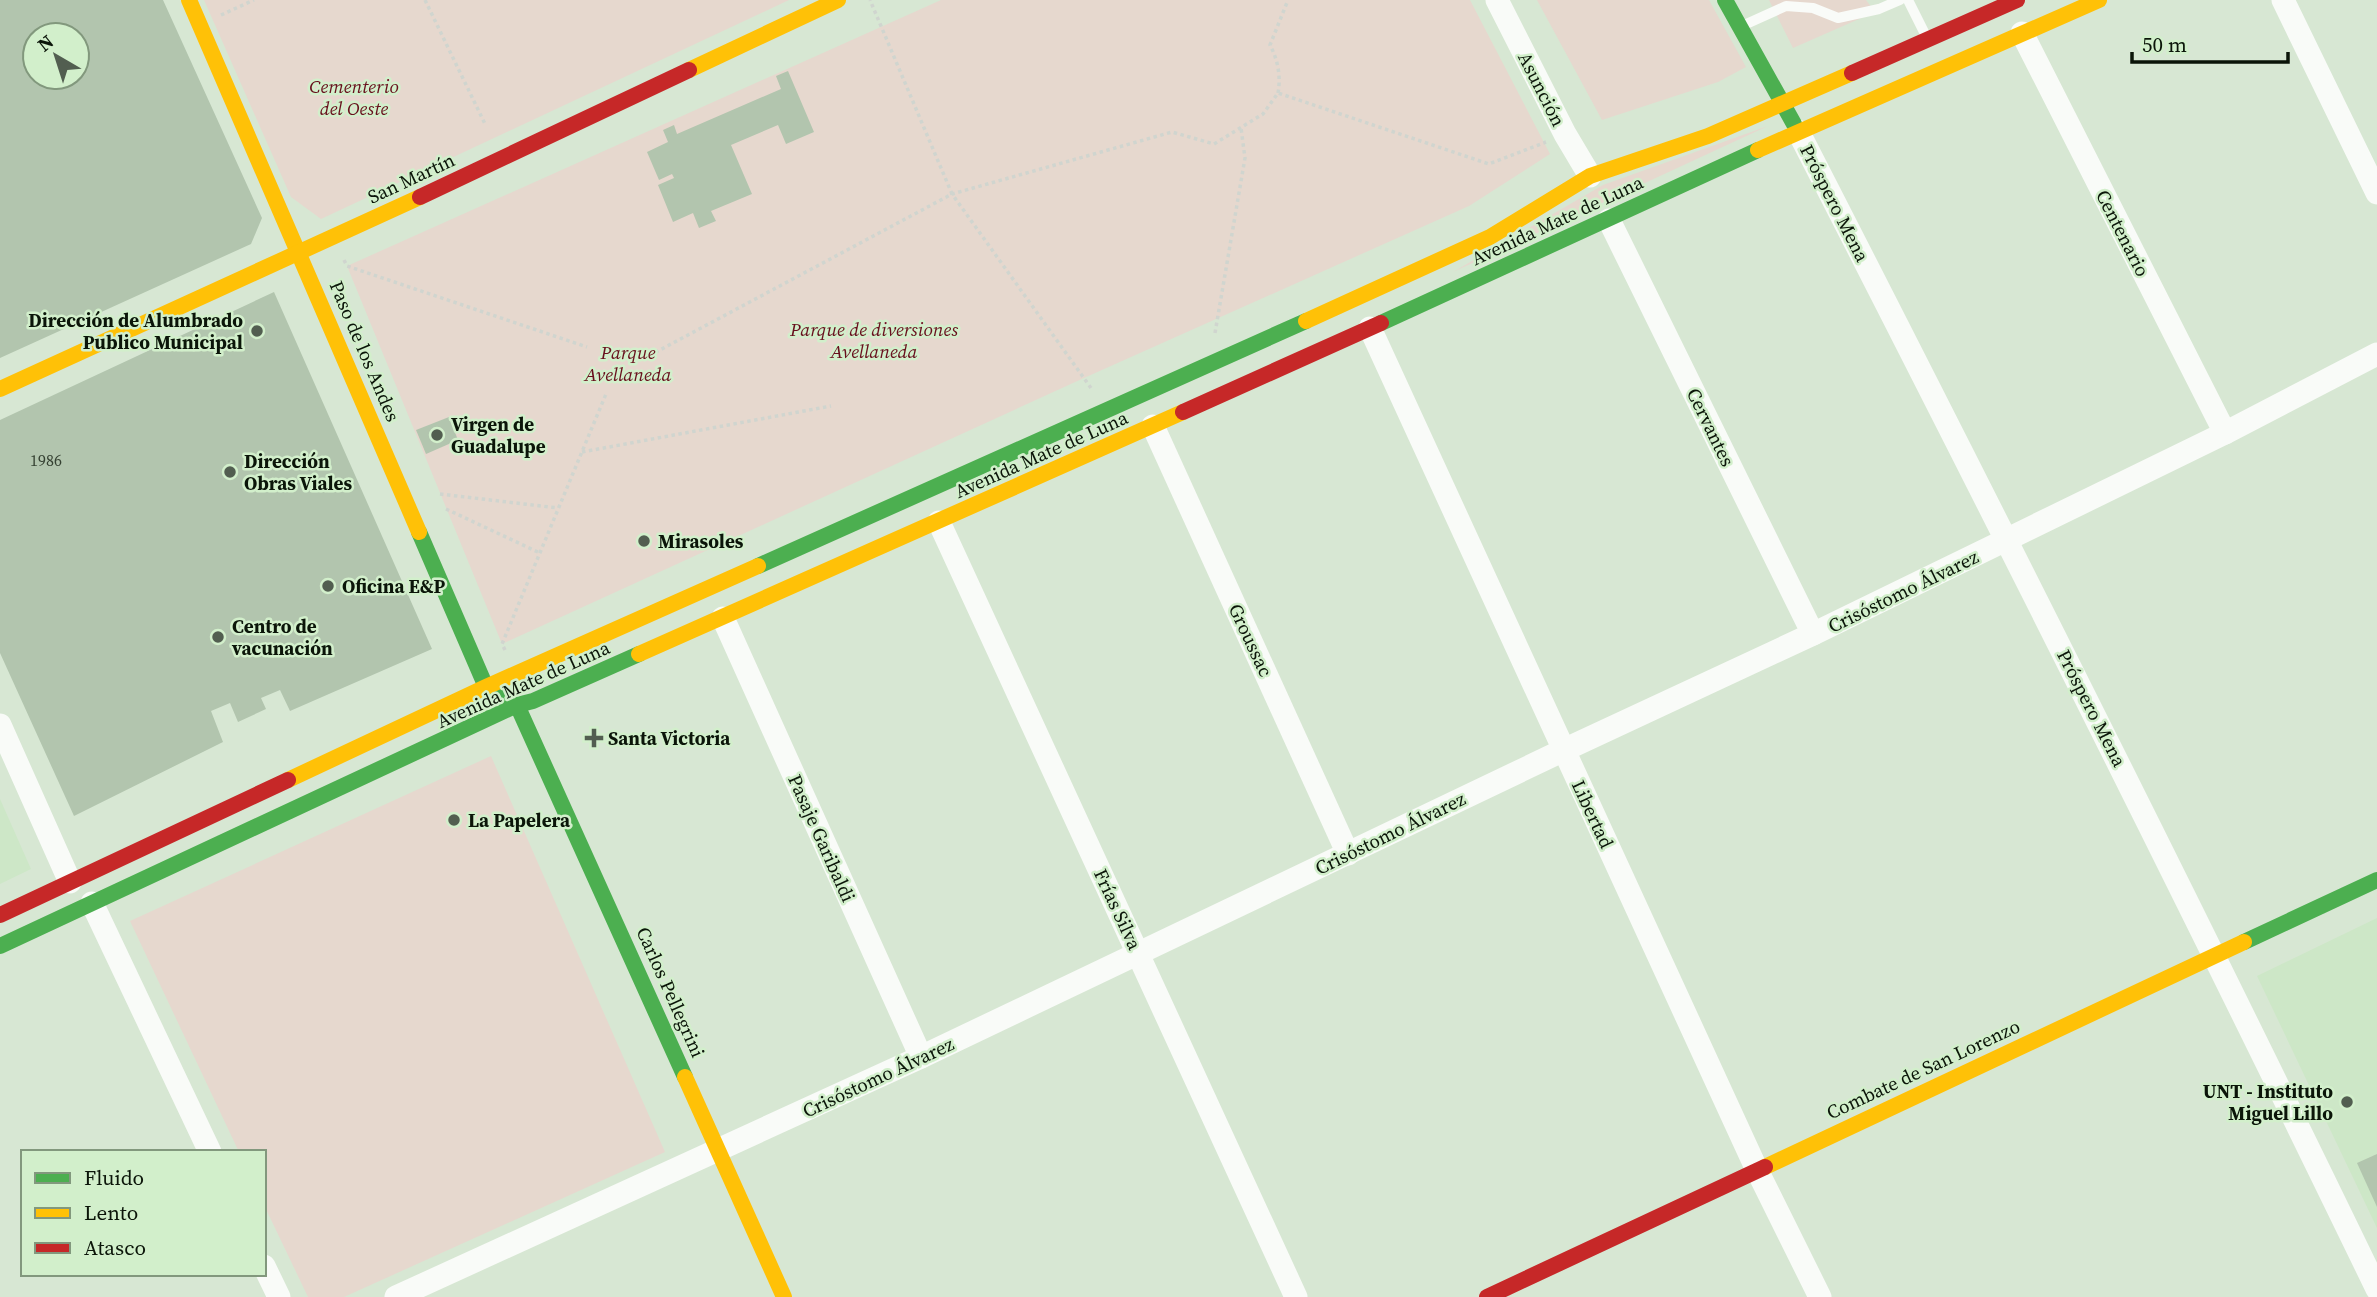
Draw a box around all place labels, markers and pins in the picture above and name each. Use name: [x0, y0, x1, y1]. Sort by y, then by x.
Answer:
place label: Dirección de Alumbrado Publico Municipal: [28, 307, 243, 355]
marker: Dirección de Alumbrado Publico Municipal: [249, 323, 265, 339]
place label: Virgen de Guadalupe: [451, 411, 546, 459]
marker: Virgen de Guadalupe: [429, 427, 445, 443]
place label: Dirección Obras Viales: [244, 448, 353, 496]
marker: Dirección Obras Viales: [222, 464, 238, 480]
place label: Mirasoles: [658, 528, 744, 554]
marker: Mirasoles: [636, 533, 652, 549]
place label: Oficina E&P: [342, 573, 446, 599]
marker: Oficina E&P: [320, 578, 336, 594]
place label: Centro de vacunación: [231, 613, 333, 661]
marker: Centro de vacunación: [210, 629, 226, 645]
place label: Santa Victoria: [608, 725, 731, 751]
marker: Santa Victoria: [586, 730, 602, 746]
place label: La Papelera: [468, 807, 571, 833]
marker: La Papelera: [446, 812, 462, 828]
place label: UNT - Instituto Miguel Lillo: [2203, 1078, 2333, 1126]
marker: UNT - Instituto Miguel Lillo: [2339, 1094, 2355, 1110]

